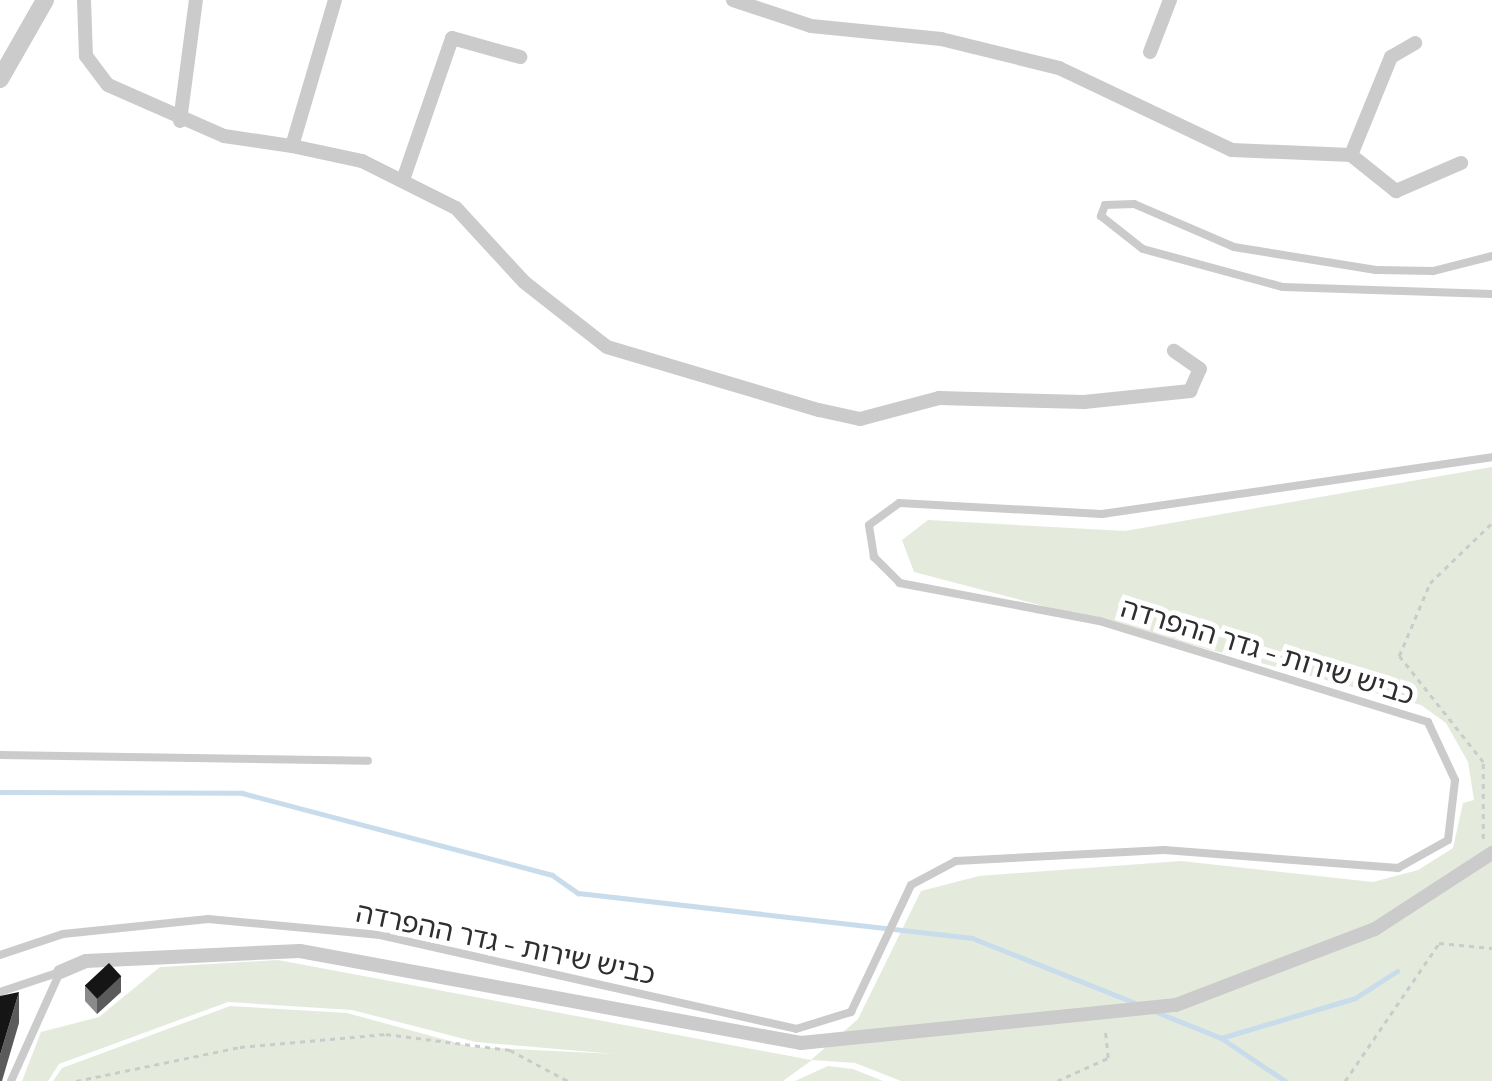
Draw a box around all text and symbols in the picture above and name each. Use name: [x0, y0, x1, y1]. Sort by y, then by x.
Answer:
street label: כביש שירות - גדר ההפרדה: [1117, 589, 1419, 711]
street label: כביש שירות - גדר ההפרדה: [353, 894, 659, 990]

